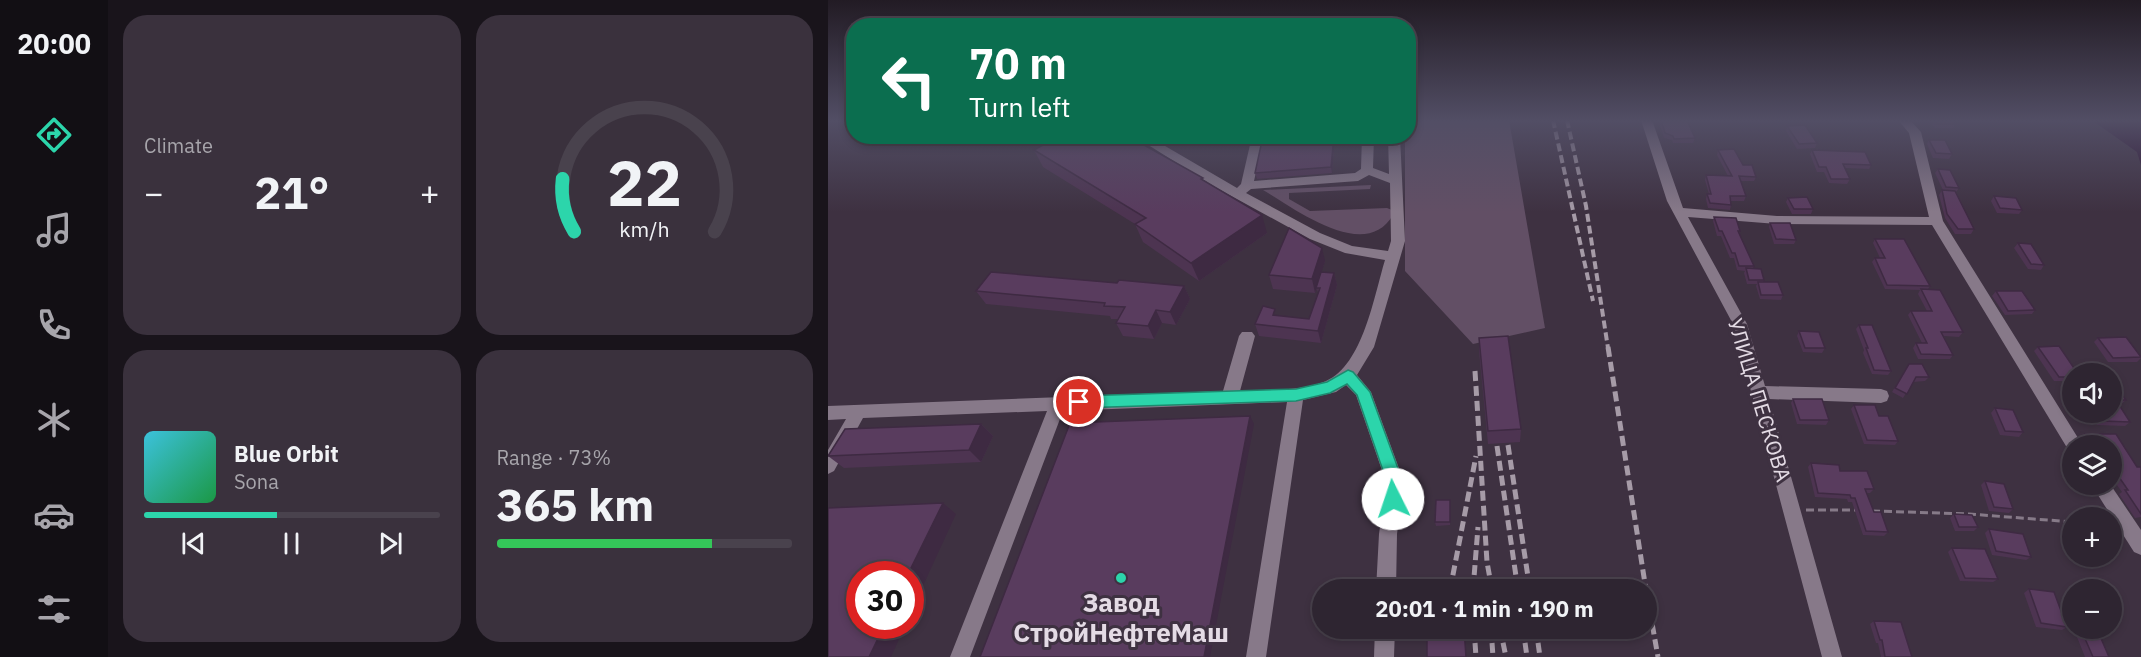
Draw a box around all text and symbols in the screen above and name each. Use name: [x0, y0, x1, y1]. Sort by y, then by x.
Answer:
text: 20:00: [17, 26, 91, 61]
text: 70 m: [969, 36, 1067, 91]
icon: left: [870, 42, 948, 120]
text: Turn left: [969, 89, 1070, 124]
icon: directions: [33, 114, 75, 156]
text: Climate: [144, 132, 213, 159]
text: 22: [607, 142, 682, 223]
text: 21°: [254, 163, 329, 221]
text: −: [144, 171, 164, 214]
text: +: [420, 171, 440, 214]
icon: music: [33, 209, 75, 251]
text: km/h: [619, 215, 669, 243]
icon: phone: [33, 304, 75, 346]
street label: УЛИЦА ПЕСКОВА: [1722, 315, 1798, 485]
map controls: [2062, 363, 2122, 639]
button: sound: [2062, 363, 2122, 423]
pin: [1053, 376, 1104, 427]
icon: arrive: [1062, 385, 1095, 418]
icon: climate: [33, 399, 75, 441]
button: layers: [2062, 435, 2122, 495]
text: Blue Orbit: [234, 439, 339, 468]
text: Range · 73%: [497, 444, 611, 471]
position arrow: [1361, 467, 1425, 531]
text: Sona: [234, 468, 279, 495]
text: 365 km: [497, 475, 654, 533]
icon: car: [33, 494, 75, 536]
button: +: [2062, 507, 2122, 567]
icon: previous: [177, 527, 210, 560]
icon: pause: [275, 527, 308, 560]
icon: next: [374, 527, 407, 560]
speed limit sign: 30: [846, 561, 924, 639]
marker: Завод СтройНефтеМаш: [1114, 571, 1128, 585]
button: −: [2062, 579, 2122, 639]
place label: Завод СтройНефтеМаш: [1013, 585, 1229, 649]
icon: filters: [33, 588, 75, 630]
text: 20:01 · 1 min · 190 m: [1375, 594, 1594, 623]

